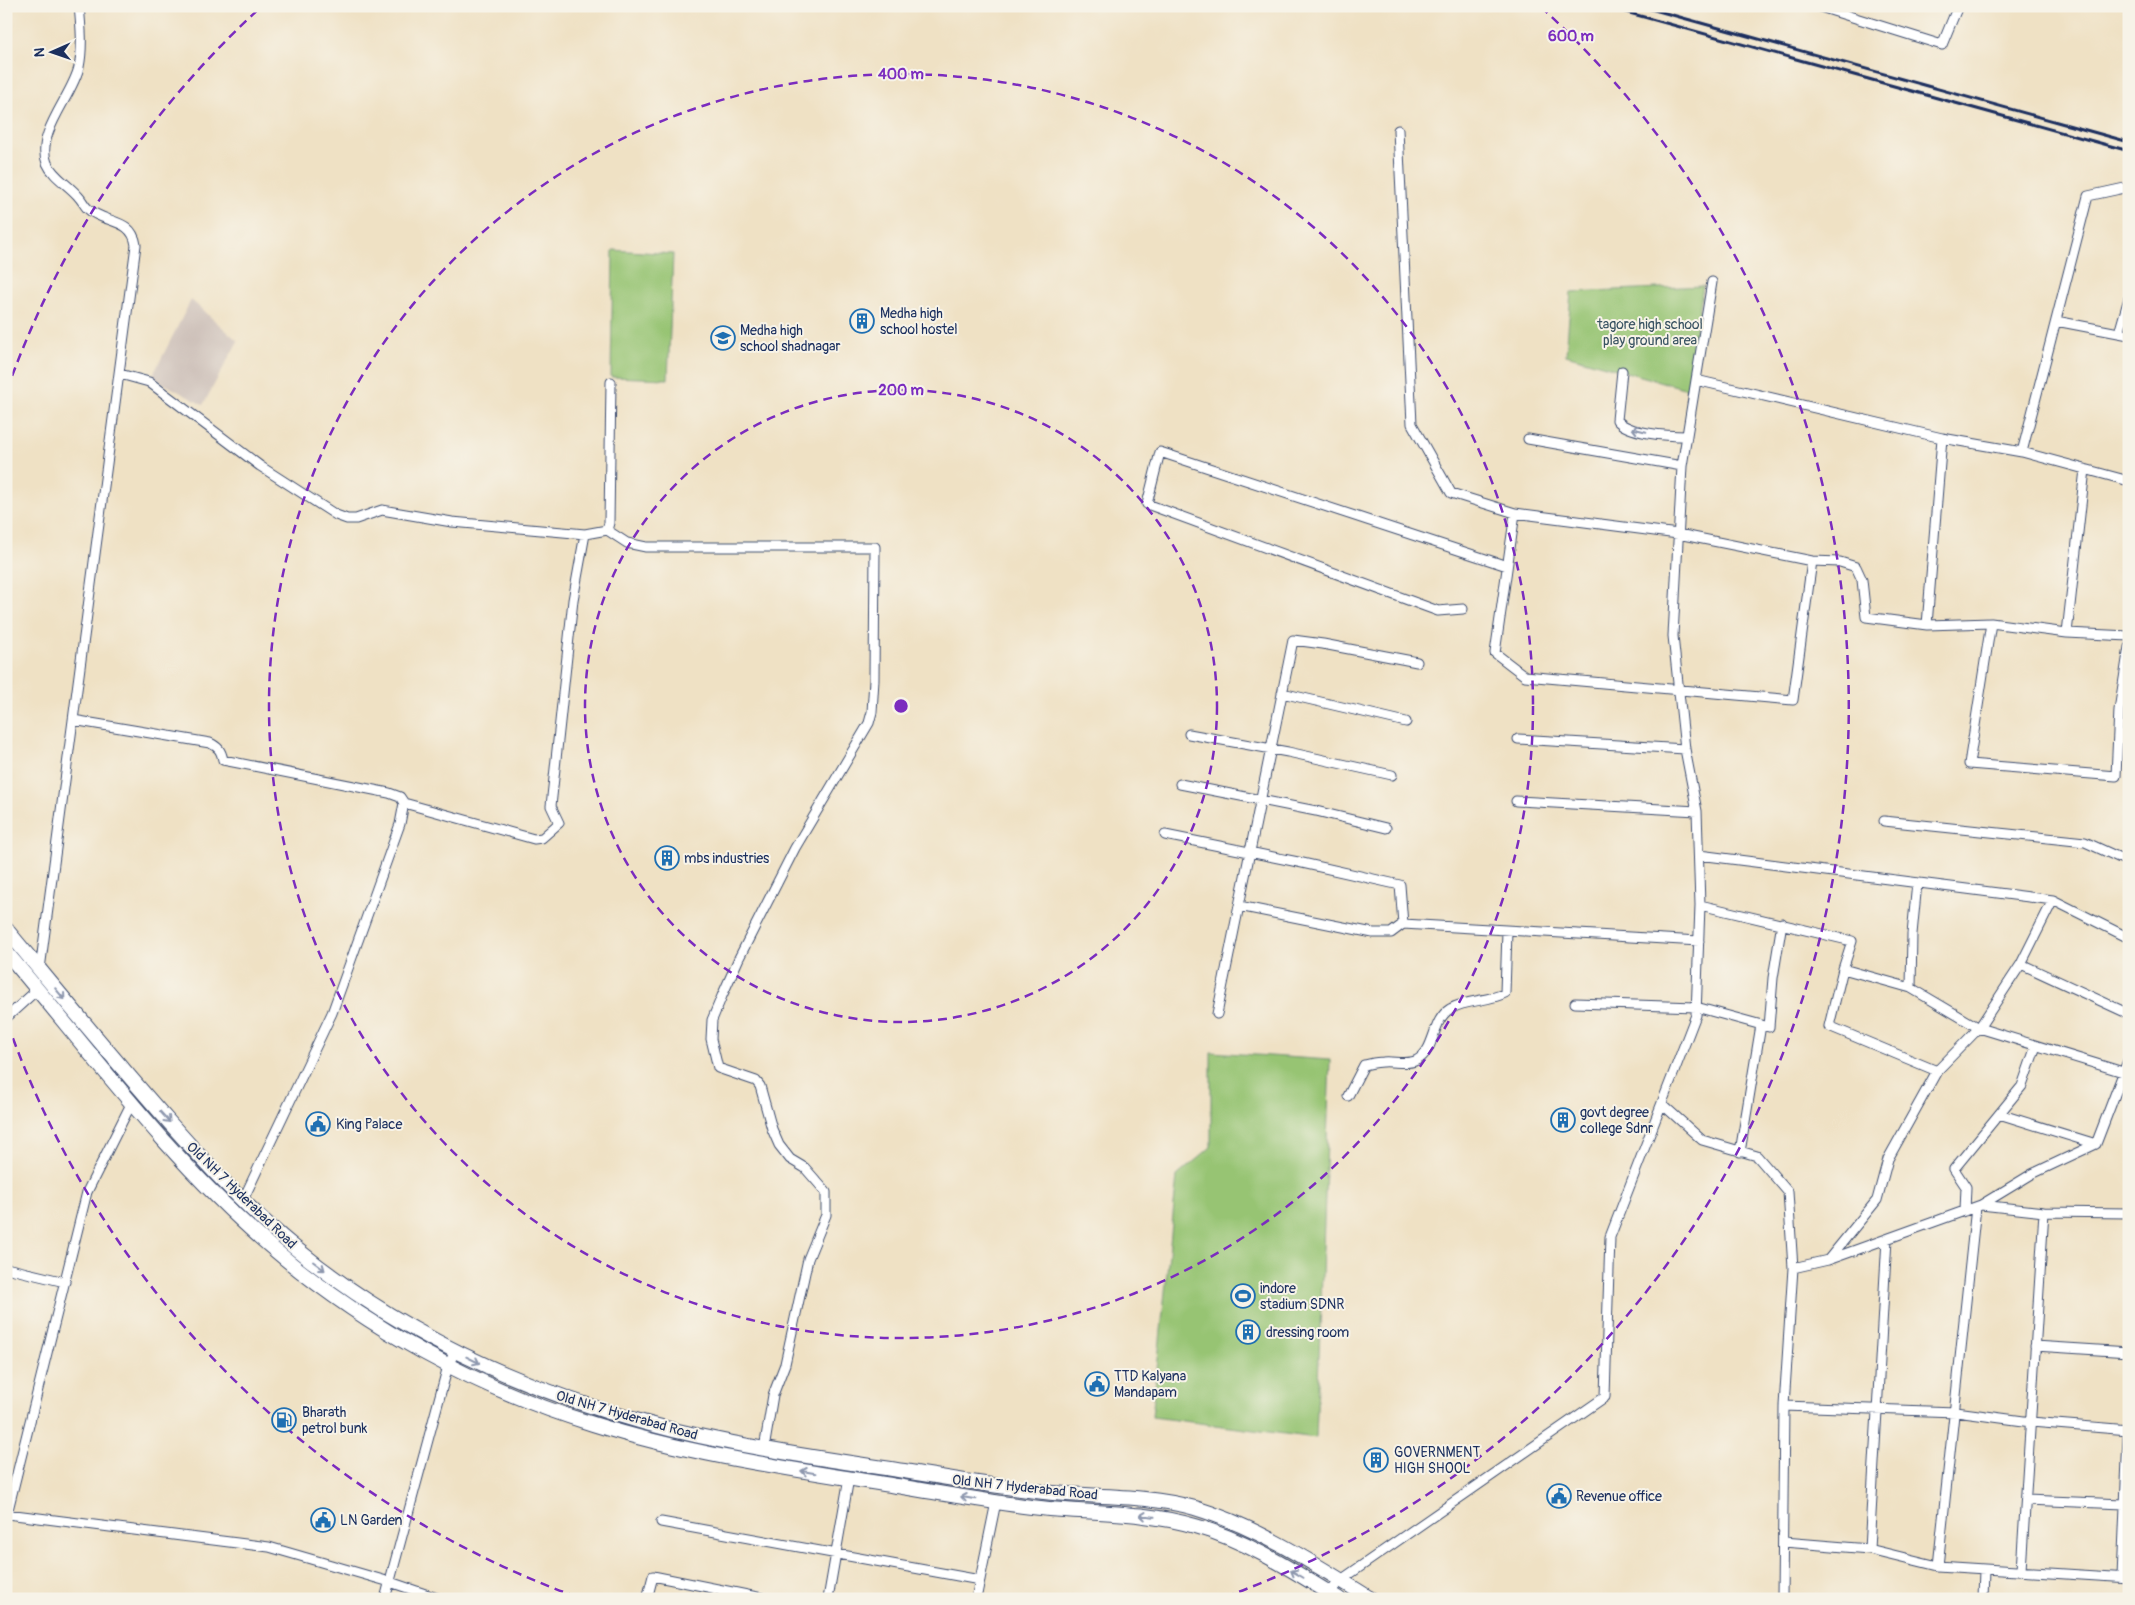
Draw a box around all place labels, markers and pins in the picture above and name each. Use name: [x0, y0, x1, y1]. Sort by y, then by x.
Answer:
place label: Medha high school hostel: [880, 305, 958, 338]
building icon: Medha high school hostel: [849, 308, 875, 334]
place label: Medha high school shadnagar: [740, 322, 841, 355]
school or university icon: Medha high school shadnagar: [710, 325, 736, 351]
centre of rings: [892, 697, 910, 715]
building icon: mbs industries: [654, 845, 680, 871]
place label: mbs industries: [684, 850, 770, 867]
place label: govt degree college Sdnr: [1580, 1104, 1653, 1137]
building icon: govt degree college Sdnr: [1550, 1107, 1576, 1133]
public building icon: King Palace: [305, 1111, 331, 1137]
place label: King Palace: [336, 1116, 402, 1133]
place label: indore stadium SDNR: [1260, 1280, 1344, 1313]
sports icon: indore stadium SDNR: [1230, 1283, 1256, 1309]
building icon: dressing room: [1235, 1319, 1261, 1345]
place label: dressing room: [1266, 1324, 1349, 1341]
place label: TTD Kalyana Mandapam: [1114, 1368, 1186, 1401]
public building icon: TTD Kalyana Mandapam: [1084, 1371, 1110, 1397]
place label: Bharath petrol bunk: [302, 1404, 368, 1437]
fuel station icon: Bharath petrol bunk: [271, 1407, 297, 1433]
place label: GOVERNMENT HIGH SHOOL: [1394, 1444, 1481, 1477]
building icon: GOVERNMENT HIGH SHOOL: [1363, 1447, 1389, 1473]
public building icon: Revenue office: [1546, 1483, 1572, 1509]
place label: Revenue office: [1576, 1488, 1662, 1505]
public building icon: LN Garden: [310, 1507, 336, 1533]
place label: LN Garden: [340, 1512, 403, 1529]

